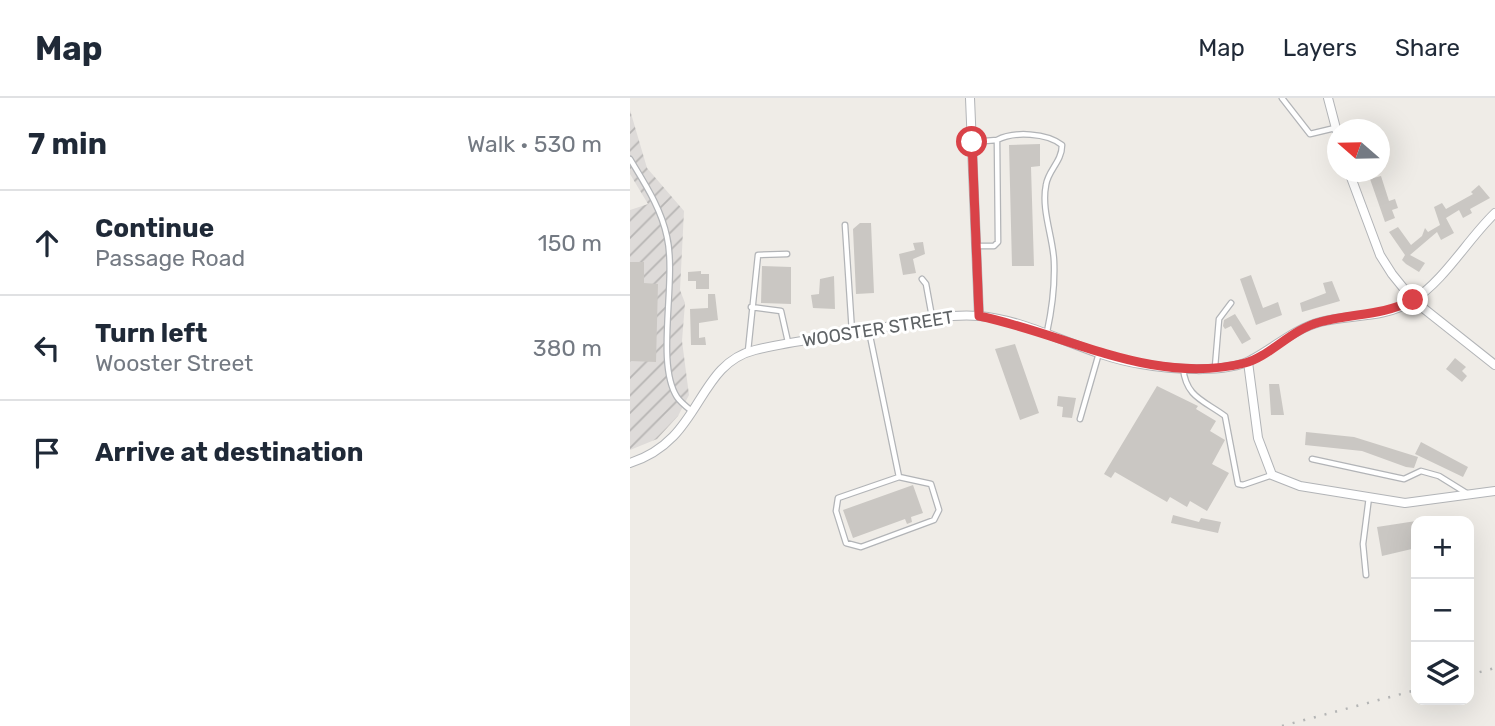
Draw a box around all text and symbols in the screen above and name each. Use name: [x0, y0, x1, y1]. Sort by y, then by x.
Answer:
text: Map: [35, 29, 103, 68]
text: Map: [1198, 34, 1245, 62]
text: Layers: [1283, 34, 1357, 62]
text: Share: [1395, 34, 1460, 62]
north arrow: [1327, 119, 1390, 182]
text: 7 min: [28, 126, 107, 162]
route start: [956, 126, 987, 157]
text: Walk · 530 m: [467, 130, 602, 158]
text: Continue: [95, 213, 214, 244]
icon: ahead: [28, 224, 66, 262]
text: 150 m: [538, 229, 602, 257]
text: Passage Road: [95, 244, 245, 272]
route end: [1397, 284, 1428, 315]
street label: WOOSTER STREET: [801, 306, 955, 352]
text: Turn left: [95, 318, 207, 349]
icon: left: [28, 329, 66, 367]
text: 380 m: [533, 334, 602, 362]
text: Wooster Street: [95, 349, 253, 377]
icon: arrive: [28, 434, 66, 472]
text: Arrive at destination: [95, 437, 363, 468]
map controls: [1411, 516, 1474, 705]
button: +: [1411, 516, 1474, 579]
button: −: [1411, 579, 1474, 642]
button: layers: [1411, 642, 1474, 705]

